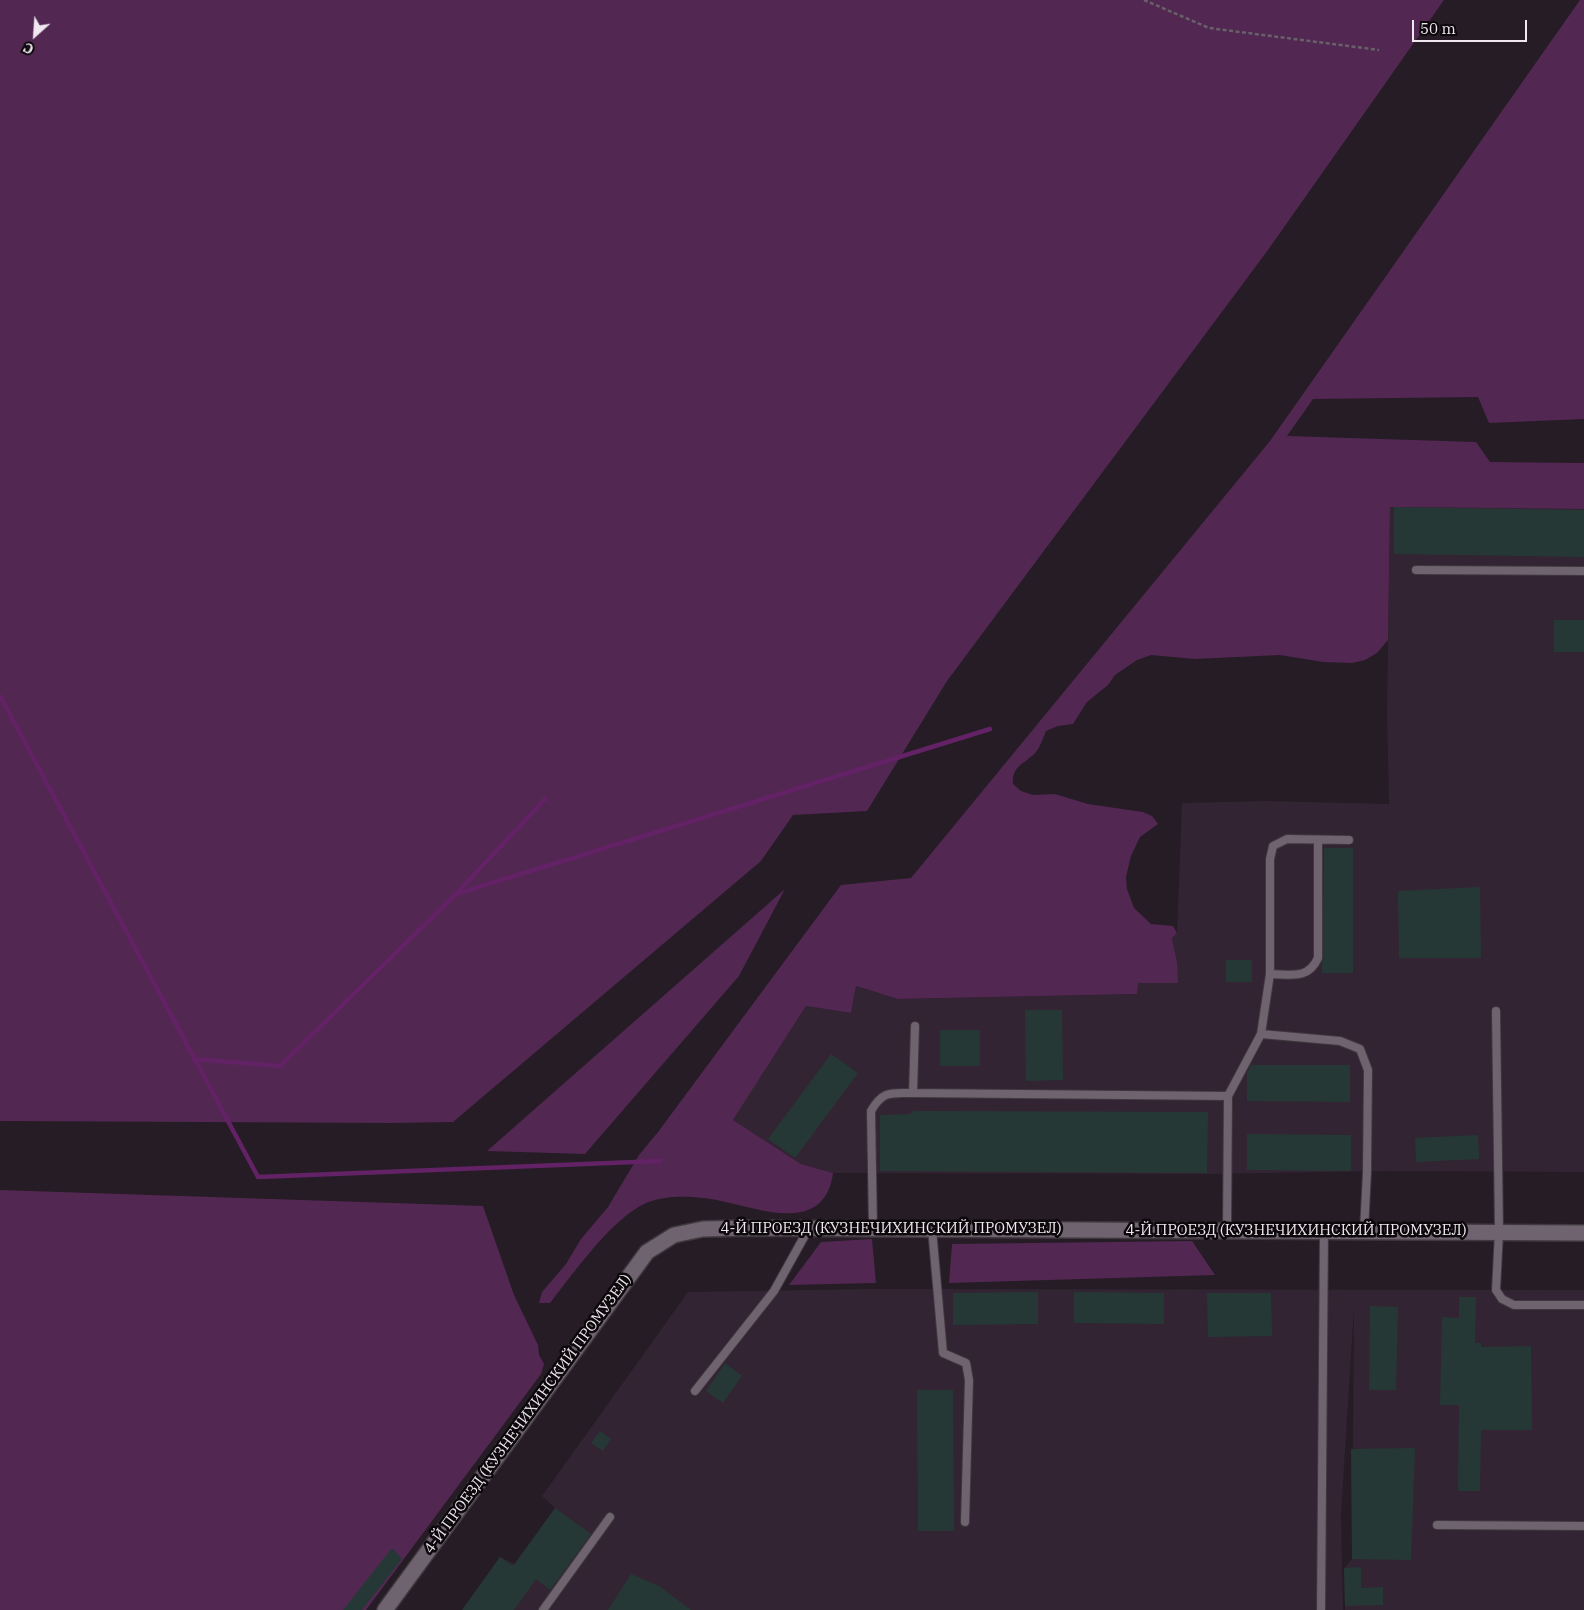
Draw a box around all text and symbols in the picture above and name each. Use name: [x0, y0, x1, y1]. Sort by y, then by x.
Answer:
north arrow: [10, 10, 60, 60]
scale bar: [1414, 10, 1529, 42]
text: 50 m: [1420, 19, 1456, 38]
text: С: [20, 38, 37, 59]
street label: 4-Й ПРОЕЗД (КУЗНЕЧИХИНСКИЙ ПРОМУЗЕЛ): [720, 1220, 1062, 1238]
street label: 4-Й ПРОЕЗД (КУЗНЕЧИХИНСКИЙ ПРОМУЗЕЛ): [1125, 1222, 1467, 1240]
street label: 4-Й ПРОЕЗД (КУЗНЕЧИХИНСКИЙ ПРОМУЗЕЛ): [420, 1271, 636, 1557]

